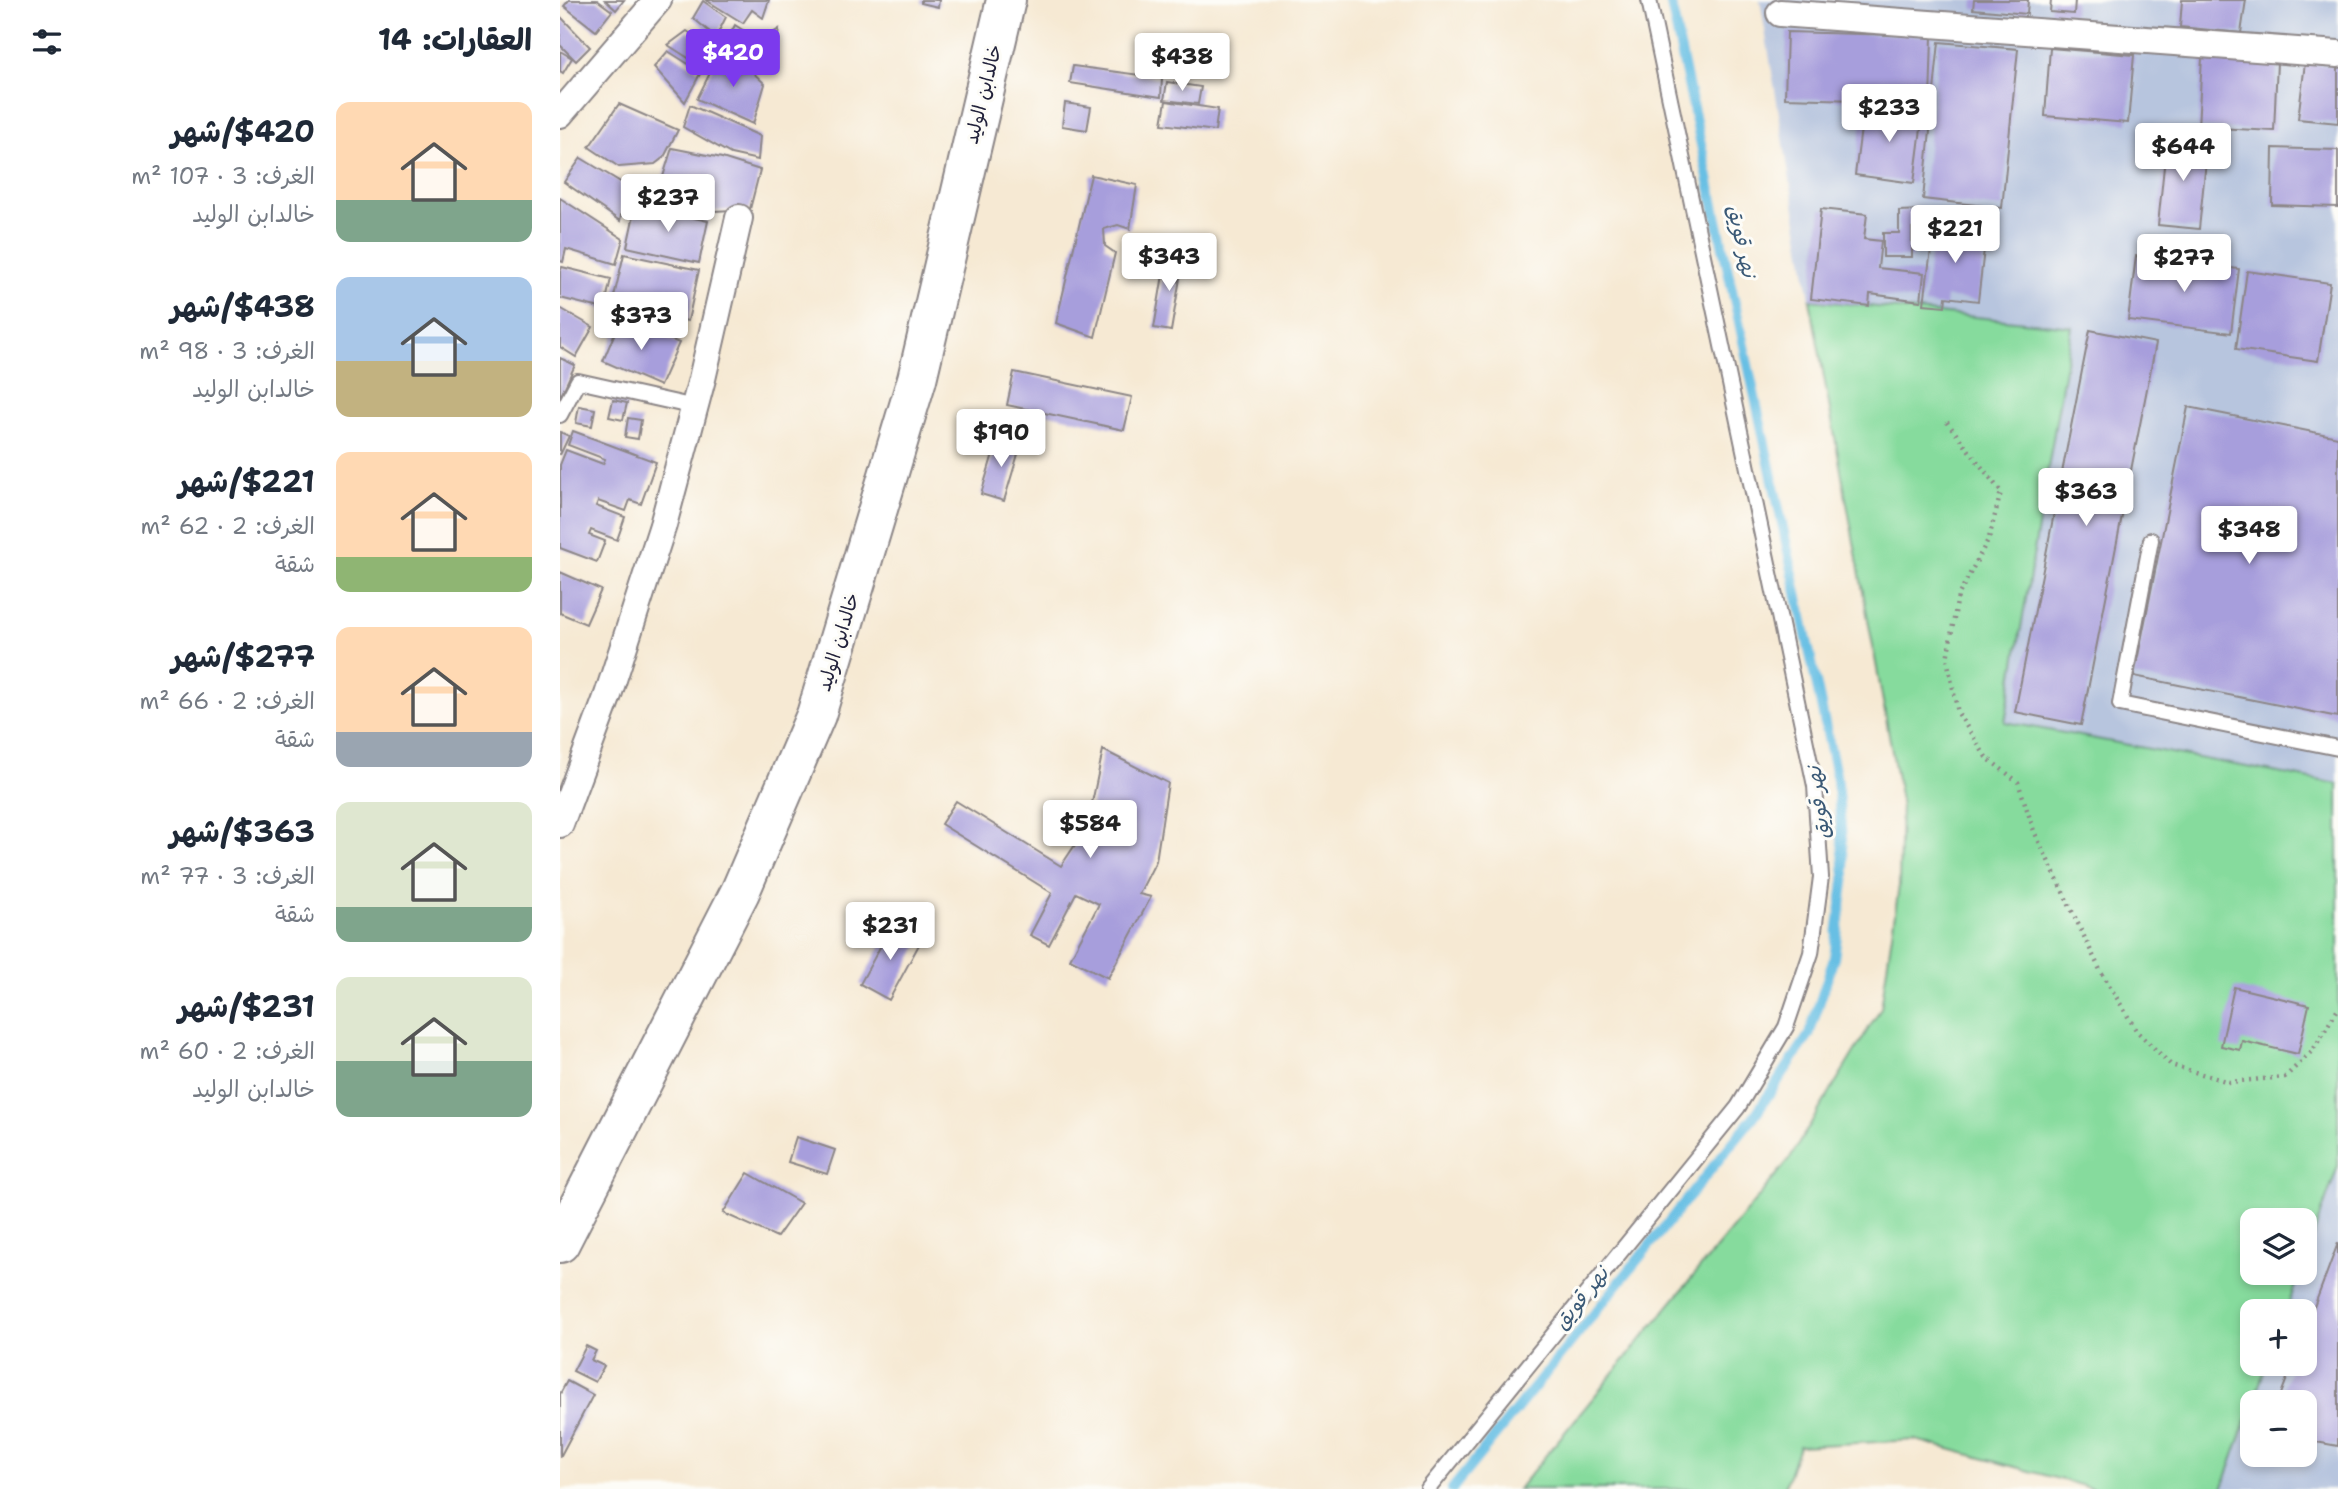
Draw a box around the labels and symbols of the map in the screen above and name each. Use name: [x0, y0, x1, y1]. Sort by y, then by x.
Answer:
pin: $420: [692, 29, 774, 89]
pin: $438: [1141, 34, 1223, 93]
street label: خالدابن الوليد: [959, 42, 1007, 146]
pin: $233: [1848, 85, 1930, 144]
pin: $644: [2142, 124, 2224, 183]
pin: $237: [627, 174, 709, 234]
water label: نهر قويق: [1721, 202, 1764, 282]
pin: $221: [1914, 205, 1996, 265]
pin: $343: [1128, 233, 1210, 293]
pin: $277: [2143, 234, 2225, 294]
pin: $373: [600, 292, 682, 352]
pin: $190: [960, 410, 1042, 469]
pin: $363: [2045, 468, 2127, 528]
pin: $348: [2208, 506, 2290, 566]
street label: خالدابن الوليد: [811, 590, 865, 694]
water label: نهر قويق: [1799, 763, 1836, 841]
pin: $584: [1049, 800, 1131, 860]
pin: $231: [849, 902, 931, 962]
water label: نهر قويق: [1547, 1259, 1616, 1335]

